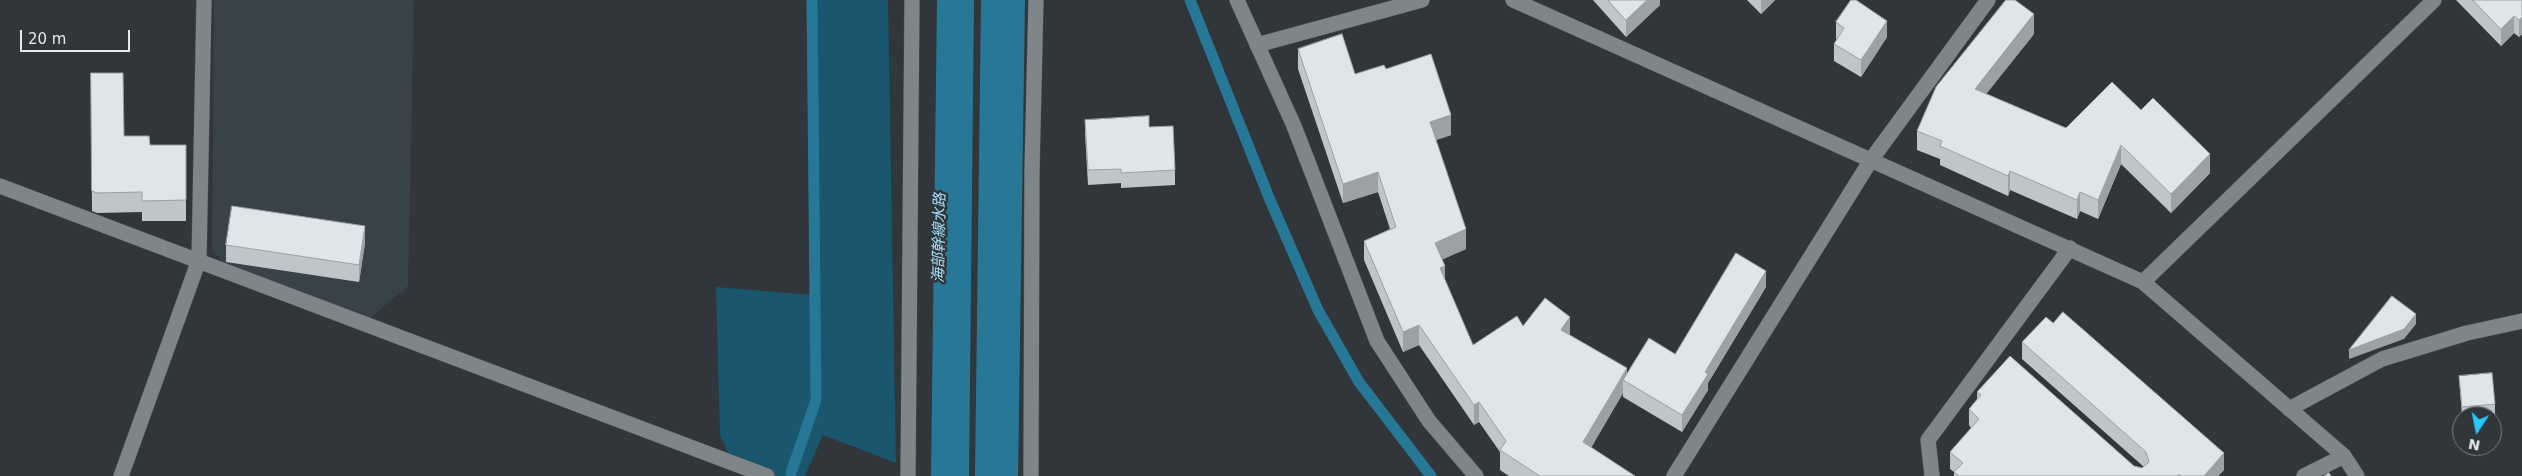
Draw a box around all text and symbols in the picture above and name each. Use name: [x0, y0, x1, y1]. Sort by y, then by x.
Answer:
scale bar: [22, 20, 132, 52]
text: 20 m: [28, 30, 66, 48]
water label: 海部幹線水路: [930, 193, 950, 283]
north arrow: [2452, 406, 2502, 456]
text: N: [2467, 436, 2482, 454]

